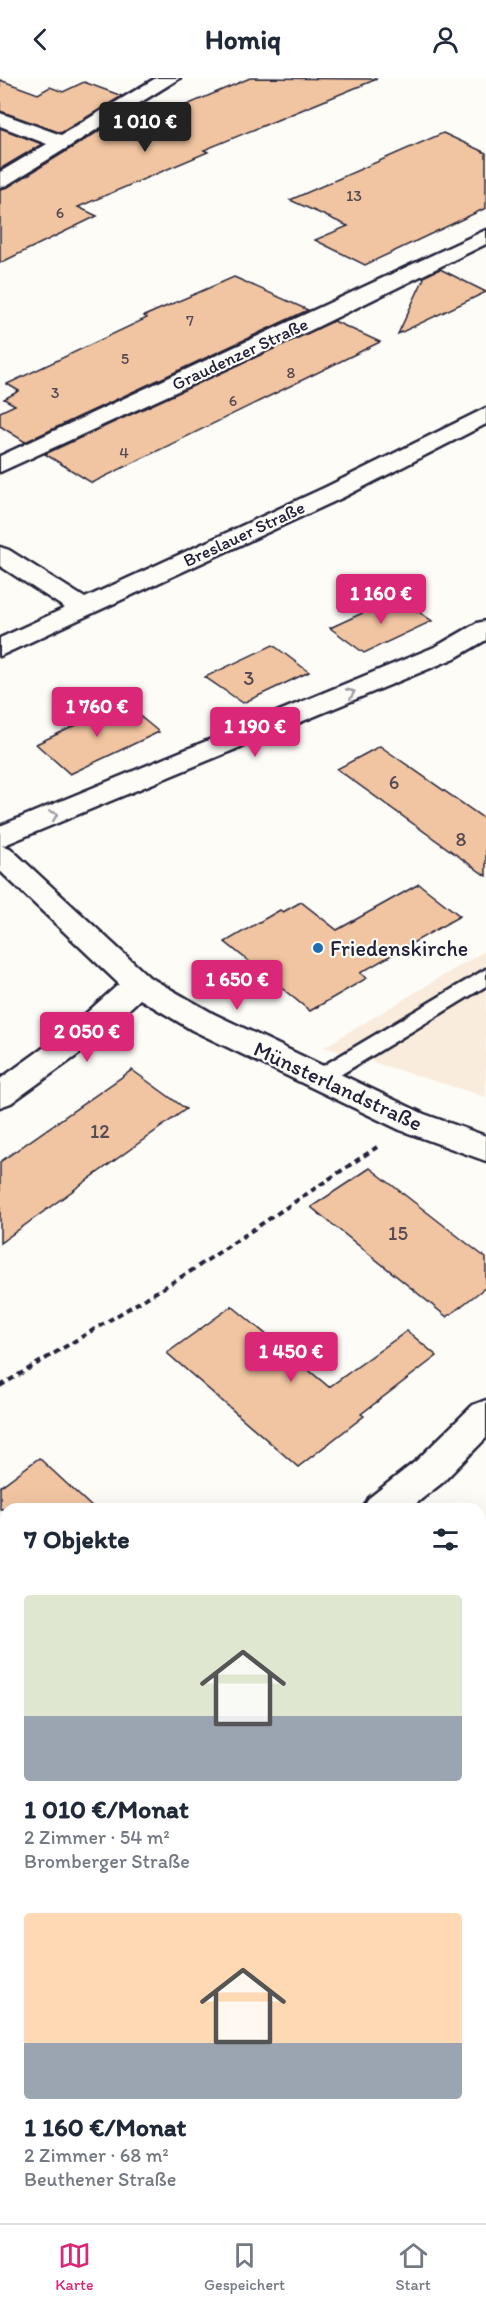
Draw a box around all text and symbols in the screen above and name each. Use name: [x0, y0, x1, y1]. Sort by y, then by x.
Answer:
icon: back: [24, 23, 57, 56]
text: Homiq: [205, 23, 281, 56]
icon: person: [429, 23, 462, 56]
pin: 1 010 €: [90, 102, 200, 153]
text: 1 010 €: [113, 109, 177, 133]
house number: 13: [346, 186, 362, 205]
house number: 6: [56, 203, 64, 222]
house number: 7: [186, 311, 194, 330]
street label: Graudenzer Straße: [168, 313, 312, 395]
house number: 5: [121, 349, 129, 368]
house number: 8: [287, 363, 296, 382]
house number: 3: [51, 383, 60, 402]
house number: 6: [229, 391, 237, 410]
house number: 4: [119, 443, 129, 462]
street label: Breslauer Straße: [180, 496, 308, 572]
pin: 1 160 €: [326, 574, 436, 625]
text: 1 160 €: [350, 581, 412, 605]
house number: 3: [244, 666, 255, 690]
pin: 1 760 €: [42, 687, 152, 738]
one-way arrow: [344, 688, 355, 700]
text: 1 760 €: [66, 694, 128, 718]
pin: 1 190 €: [200, 707, 310, 758]
text: 1 190 €: [224, 714, 286, 738]
house number: 6: [389, 770, 399, 794]
one-way arrow: [48, 810, 59, 822]
house number: 8: [456, 827, 467, 851]
place label: Friedenskirche: [330, 935, 468, 962]
marker: Friedenskirche: [311, 941, 325, 955]
pin: 1 650 €: [182, 960, 292, 1011]
text: 1 650 €: [205, 967, 269, 991]
pin: 2 050 €: [32, 1012, 142, 1063]
text: 2 050 €: [54, 1019, 120, 1043]
street label: Münsterlandstraße: [249, 1035, 427, 1137]
house number: 12: [90, 1119, 110, 1143]
house number: 15: [388, 1221, 408, 1245]
pin: 1 450 €: [236, 1332, 346, 1383]
text: 1 450 €: [259, 1339, 323, 1363]
text: 7 Objekte: [24, 1523, 130, 1555]
icon: filters: [429, 1523, 462, 1556]
icon: home: [189, 1634, 297, 1742]
text: 1 010 €/Monat: [24, 1793, 189, 1825]
text: 2 Zimmer · 54 m²: [24, 1825, 170, 1849]
text: Bromberger Straße: [24, 1849, 190, 1873]
icon: home: [189, 1952, 297, 2060]
text: 1 160 €/Monat: [24, 2111, 186, 2143]
text: 2 Zimmer · 68 m²: [24, 2143, 169, 2167]
text: Beuthener Straße: [24, 2167, 176, 2191]
tab: Karte: [55, 2239, 94, 2294]
tab: Gespeichert: [204, 2239, 285, 2294]
tab: Start: [395, 2239, 431, 2294]

